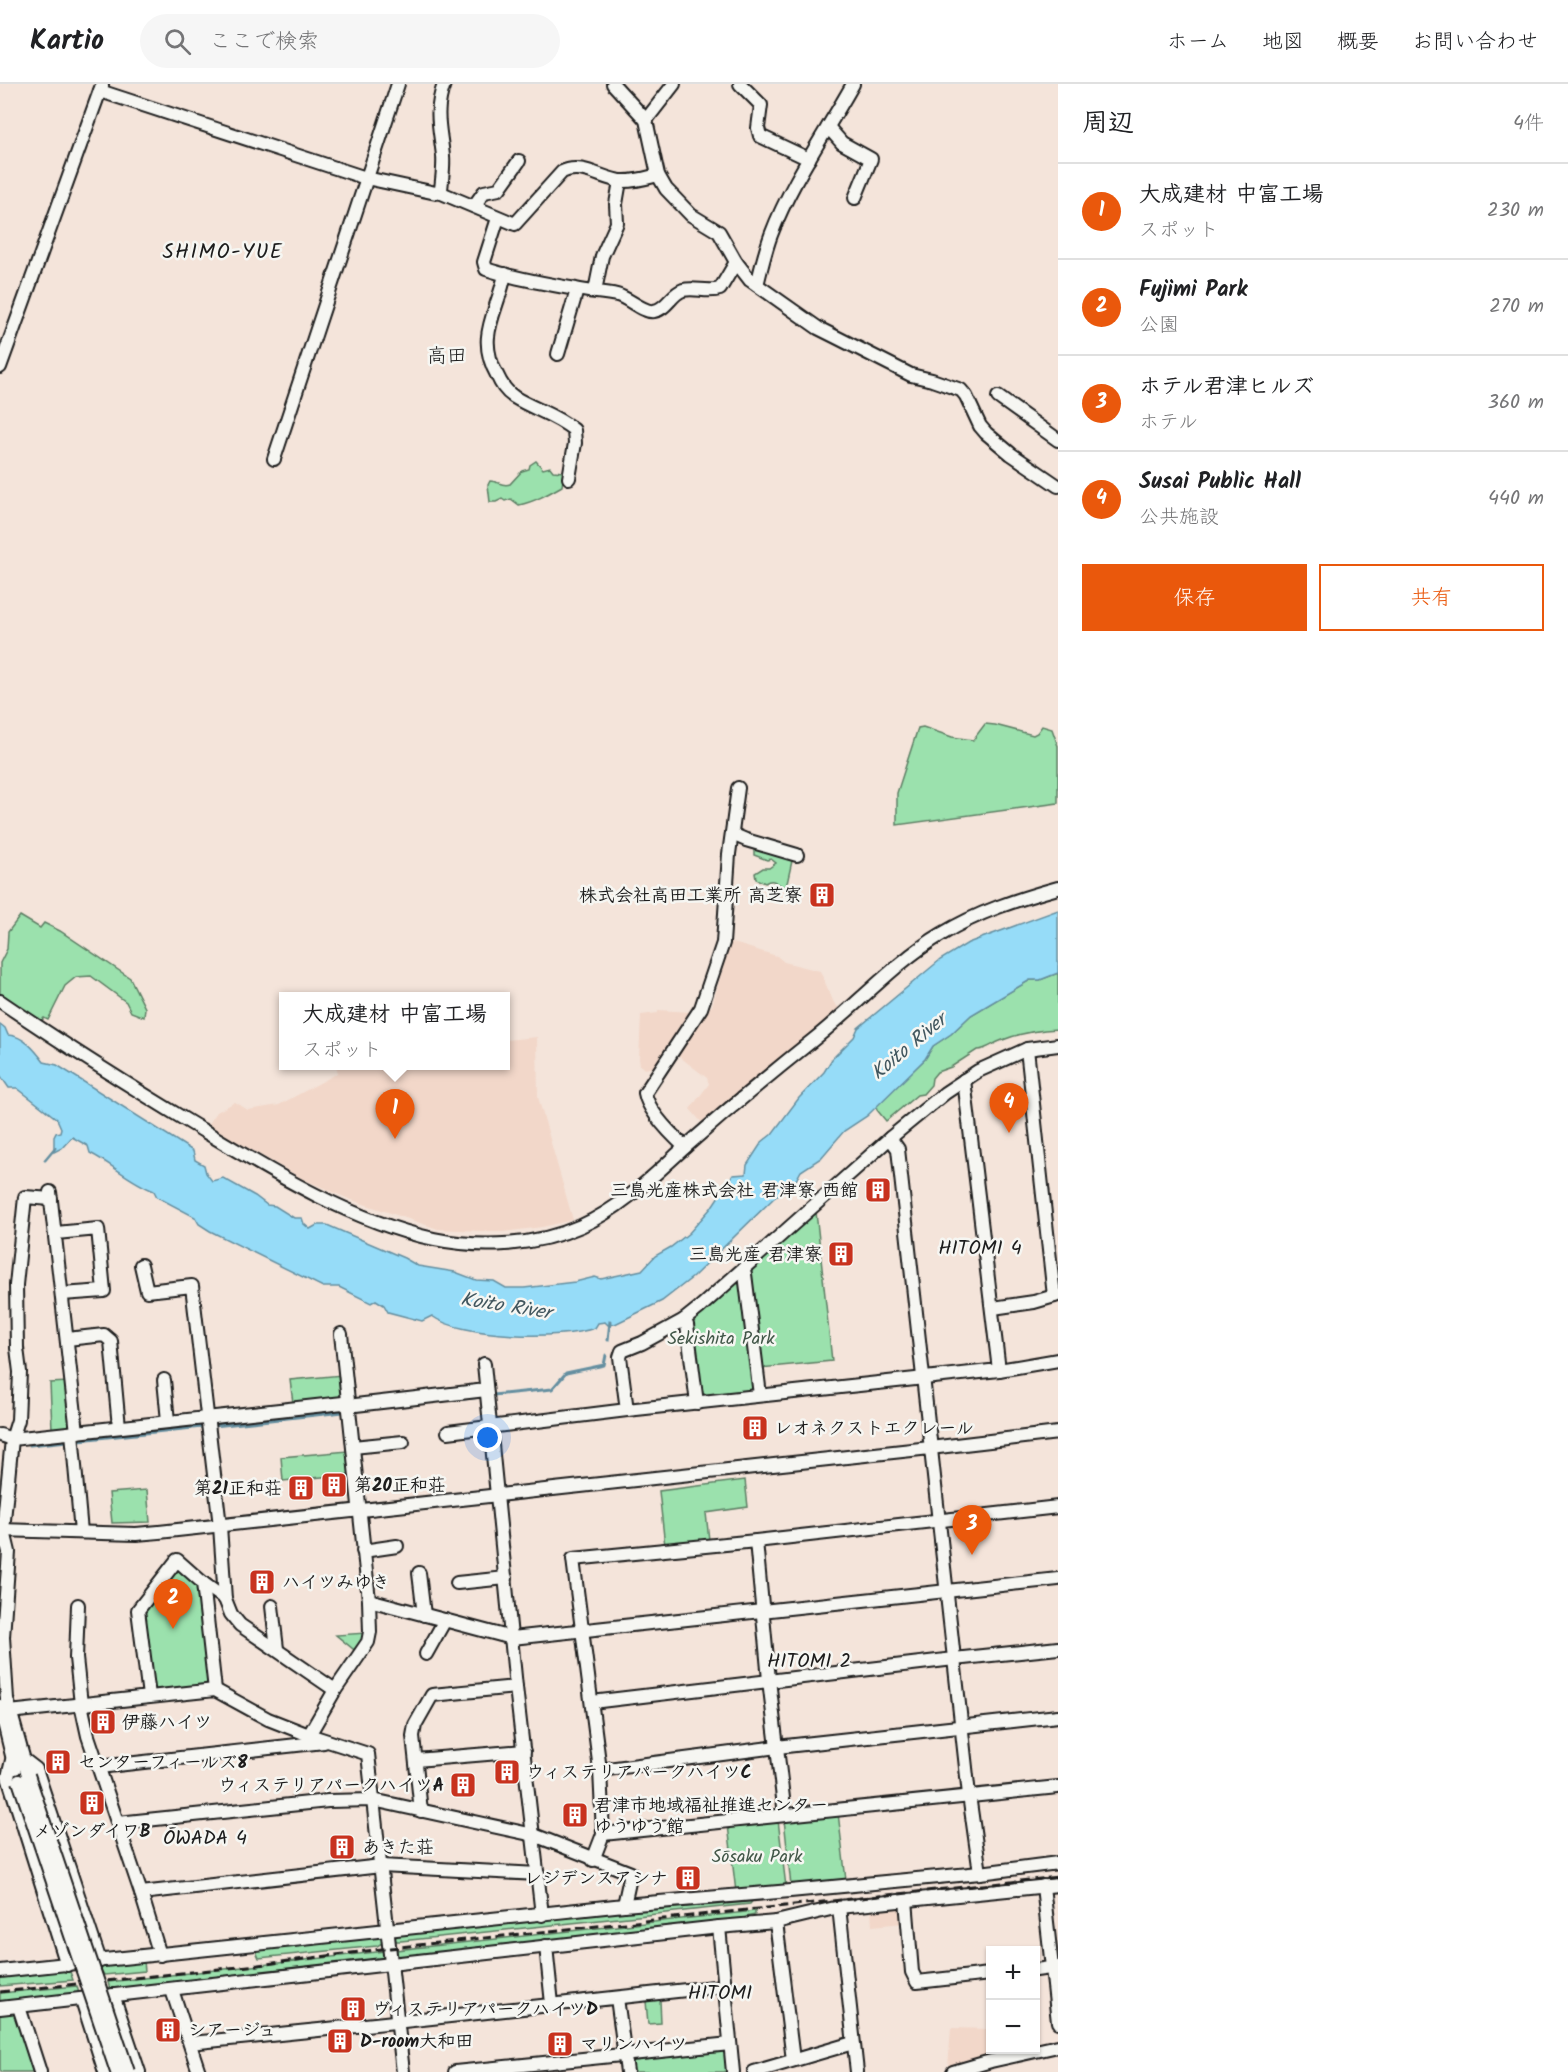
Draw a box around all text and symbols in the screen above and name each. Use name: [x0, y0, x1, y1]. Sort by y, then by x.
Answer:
search box: [140, 14, 560, 68]
text: Kartio: [30, 19, 104, 64]
icon: search: [161, 25, 194, 58]
text: ここで検索: [209, 25, 319, 60]
text: ホーム: [1167, 26, 1229, 59]
text: 地図: [1262, 26, 1304, 59]
text: 概要: [1337, 26, 1379, 59]
text: お問い合わせ: [1412, 26, 1538, 59]
text: 周辺: [1082, 103, 1134, 145]
text: 4件: [1513, 108, 1544, 140]
text: 大成建材 中富工場: [1139, 178, 1323, 213]
text: 1: [1098, 195, 1105, 227]
text: 230 m: [1487, 195, 1544, 227]
text: スポット: [1139, 215, 1219, 247]
district label: SHIMO-YUE: [162, 236, 284, 269]
text: Fujimi Park: [1139, 273, 1247, 308]
text: 2: [1096, 291, 1107, 323]
text: 270 m: [1489, 291, 1544, 323]
text: 公園: [1139, 310, 1179, 342]
district label: 高田: [427, 341, 467, 373]
text: ホテル君津ヒルズ: [1139, 370, 1314, 405]
text: 3: [1096, 387, 1107, 419]
text: 360 m: [1488, 387, 1544, 419]
text: ホテル: [1139, 407, 1198, 439]
text: Susai Public Hall: [1139, 465, 1301, 500]
text: 4: [1096, 483, 1107, 515]
text: 440 m: [1488, 483, 1544, 515]
text: 公共施設: [1139, 502, 1219, 534]
button: 保存: [1082, 564, 1307, 631]
button: 共有: [1319, 564, 1544, 631]
building icon: 株式会社高田工業所 高芝寮: [807, 880, 837, 910]
place label: 株式会社高田工業所 高芝寮: [579, 882, 802, 911]
popup: [279, 992, 510, 1070]
text: 大成建材 中富工場: [302, 998, 487, 1033]
water label: Koito River: [864, 1003, 958, 1089]
text: スポット: [302, 1035, 382, 1067]
pin: 4: [990, 1084, 1028, 1133]
pin: 1: [376, 1090, 414, 1139]
building icon: 三島光産株式会社 君津寮 西館: [863, 1175, 893, 1205]
place label: 三島光産株式会社 君津寮 西館: [610, 1177, 858, 1206]
district label: HITOMI 4: [938, 1233, 1022, 1265]
building icon: 三島光産 君津寮: [826, 1239, 856, 1269]
place label: 三島光産 君津寮: [689, 1241, 822, 1270]
water label: Koito River: [458, 1284, 557, 1331]
park label: Sekishita Park: [667, 1325, 775, 1354]
building icon: レオネクストエクレール: [740, 1413, 770, 1443]
place label: レオネクストエクレール: [774, 1415, 973, 1444]
your location: [473, 1423, 502, 1452]
building icon: 第20正和荘: [319, 1470, 349, 1500]
place label: 第20正和荘: [354, 1472, 446, 1501]
building icon: 第21正和荘: [286, 1473, 316, 1503]
place label: 第21正和荘: [194, 1475, 282, 1504]
pin: 3: [952, 1506, 992, 1555]
building icon: ハイツみゆき: [247, 1567, 277, 1597]
place label: ハイツみゆき: [282, 1569, 390, 1598]
pin: 2: [154, 1580, 192, 1629]
district label: HITOMI 2: [767, 1646, 851, 1678]
building icon: 伊藤ハイツ: [88, 1707, 118, 1737]
place label: 伊藤ハイツ: [122, 1709, 212, 1738]
building icon: センターフィールズ8: [43, 1747, 73, 1777]
place label: センターフィールズ8: [78, 1749, 248, 1778]
building icon: ウィステリアパークハイツC: [492, 1757, 522, 1787]
place label: ウィステリアパークハイツC: [526, 1759, 752, 1788]
building icon: ウィステリアパークハイツA: [448, 1770, 478, 1800]
place label: ウィステリアパークハイツA: [218, 1772, 444, 1801]
building icon: メゾンダイワB: [77, 1788, 107, 1818]
place label: 君津市地域福祉推進センター ゆうゆう館: [594, 1792, 828, 1842]
building icon: 君津市地域福祉推進センター ゆうゆう館: [560, 1800, 590, 1830]
place label: メゾンダイワB: [33, 1818, 151, 1847]
district label: ŌWADA 4: [163, 1823, 247, 1855]
building icon: あきた荘: [327, 1832, 357, 1862]
place label: あきた荘: [362, 1834, 434, 1863]
park label: Sōsaku Park: [712, 1843, 803, 1872]
building icon: レジデンスアシナ: [673, 1863, 703, 1893]
place label: レジデンスアシナ: [524, 1865, 668, 1894]
map controls: [986, 1946, 1040, 2054]
button: +: [986, 1946, 1040, 2000]
district label: HITOMI: [688, 1978, 752, 2010]
building icon: ヴィステリアパークハイツD: [338, 1994, 368, 2024]
place label: ヴィステリアパークハイツD: [372, 1996, 598, 2025]
button: −: [986, 2000, 1040, 2054]
building icon: シアージュ: [153, 2015, 183, 2045]
place label: シアージュ: [188, 2017, 277, 2046]
building icon: D-room大和田: [325, 2026, 355, 2056]
place label: D-room大和田: [360, 2028, 473, 2057]
building icon: マリンハイツ: [545, 2029, 575, 2059]
place label: マリンハイツ: [580, 2031, 687, 2060]

